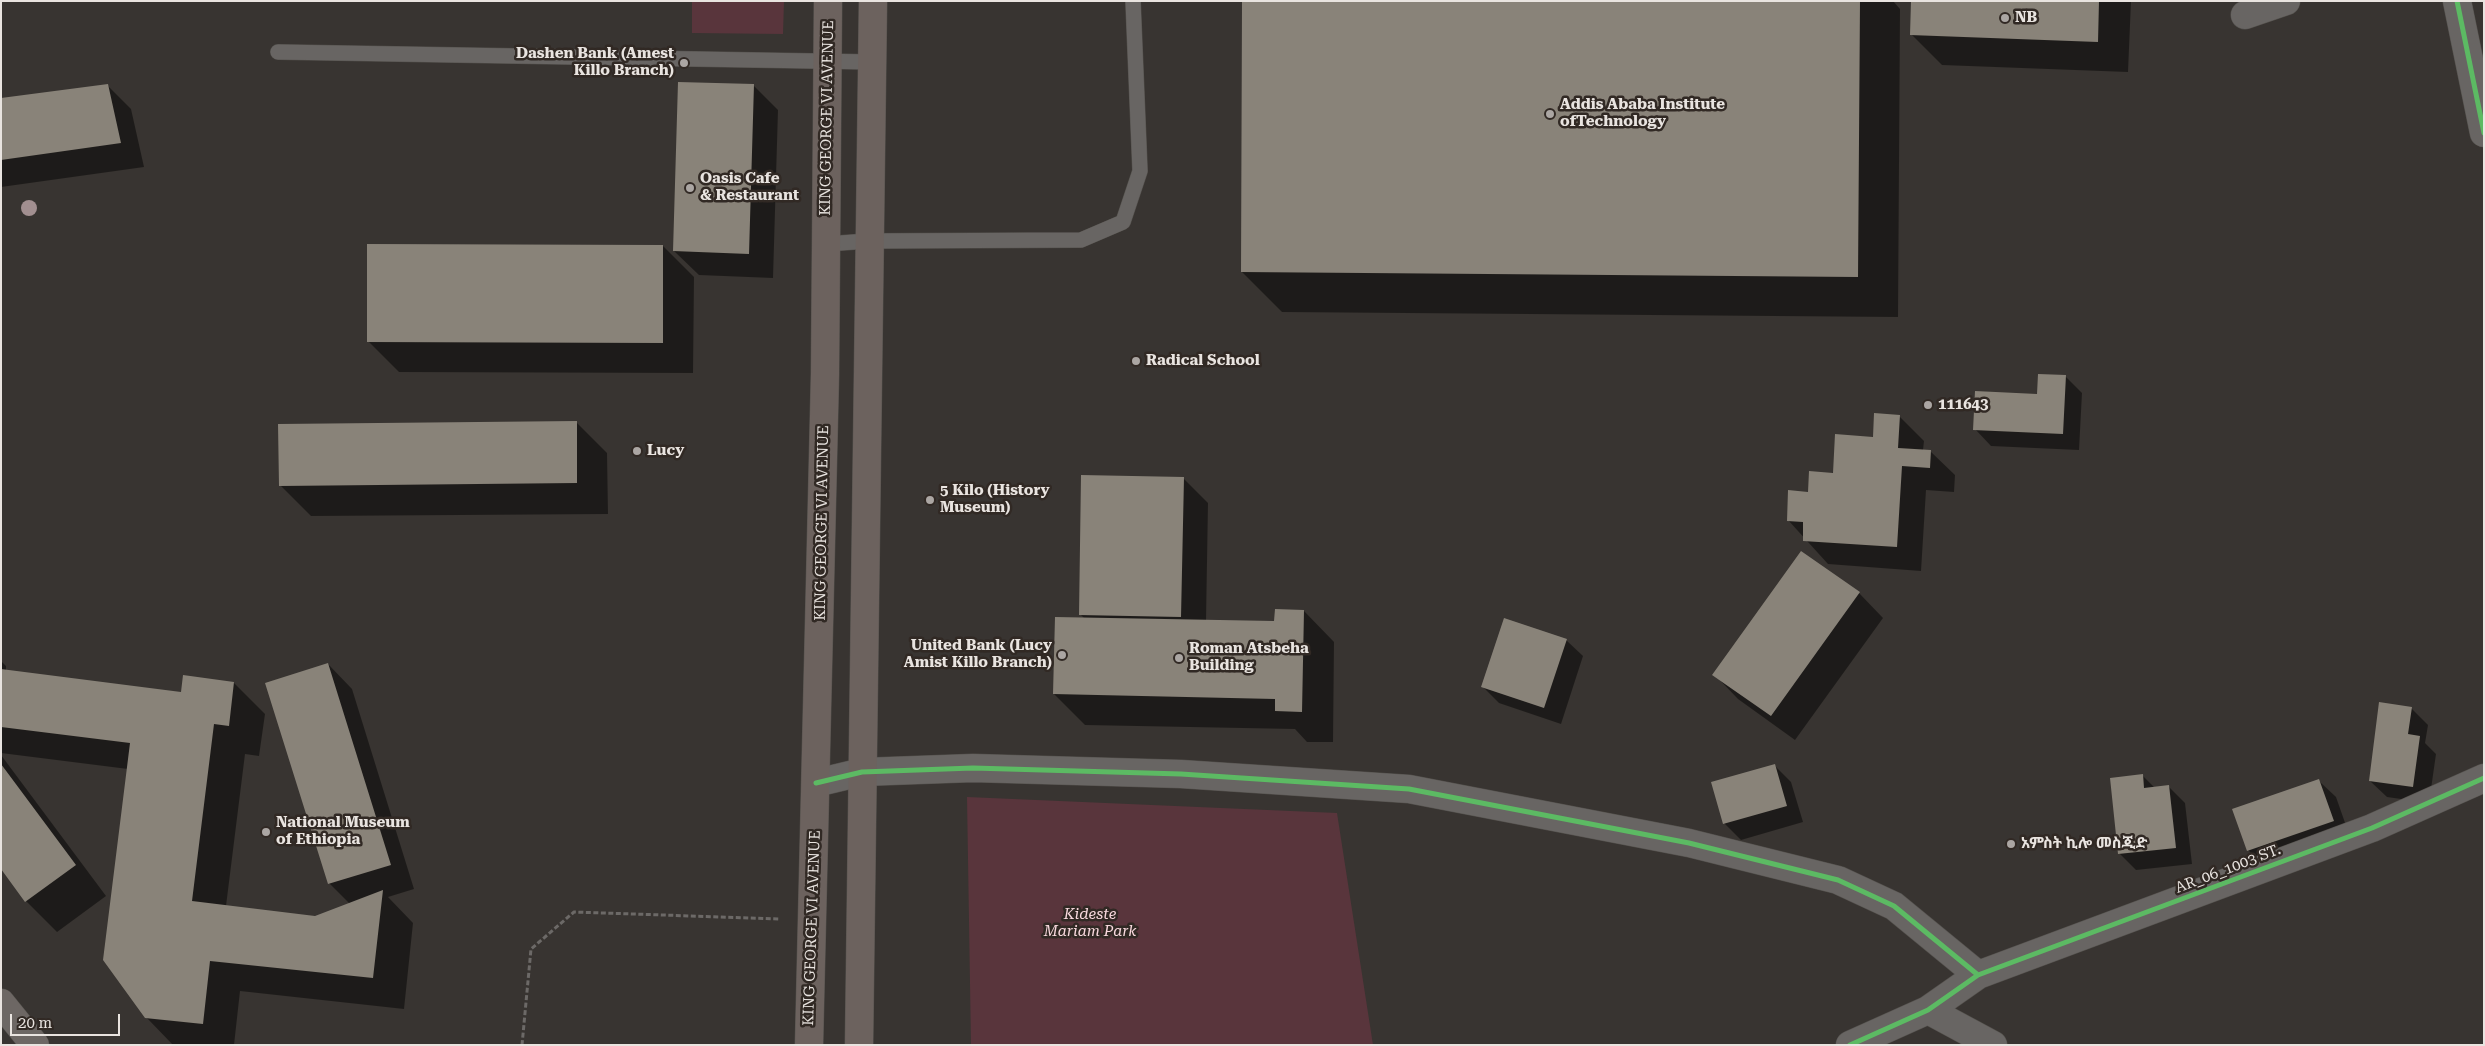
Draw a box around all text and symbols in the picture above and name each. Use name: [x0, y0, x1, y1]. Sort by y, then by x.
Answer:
place label: NB: [2015, 9, 2037, 27]
marker: NB: [1999, 12, 2011, 24]
street label: KING GEORGE VI AVENUE: [816, 20, 838, 216]
place label: Dashen Bank (Amest Killo Branch): [516, 45, 674, 80]
marker: Dashen Bank (Amest Killo Branch): [678, 57, 690, 69]
place label: Addis Ababa Institute ofTechnology: [1560, 96, 1725, 131]
marker: Addis Ababa Institute ofTechnology: [1544, 108, 1556, 120]
place label: Oasis Cafe & Restaurant: [700, 170, 799, 205]
marker: Oasis Cafe & Restaurant: [684, 182, 696, 194]
place label: Radical School: [1146, 352, 1260, 370]
marker: Radical School: [1130, 355, 1142, 367]
place label: 111643: [1938, 396, 1988, 414]
marker: 111643: [1922, 399, 1934, 411]
street label: KING GEORGE VI AVENUE: [811, 425, 833, 621]
place label: Lucy: [647, 442, 684, 460]
marker: Lucy: [631, 445, 643, 457]
place label: 5 Kilo (History Museum): [940, 482, 1049, 517]
marker: 5 Kilo (History Museum): [924, 494, 936, 506]
place label: United Bank (Lucy Amist Killo Branch): [904, 637, 1052, 672]
place label: Roman Atsbeha Building: [1189, 640, 1309, 675]
marker: United Bank (Lucy Amist Killo Branch): [1056, 649, 1068, 661]
marker: Roman Atsbeha Building: [1173, 652, 1185, 664]
place label: National Museum of Ethiopia: [276, 814, 410, 849]
marker: National Museum of Ethiopia: [260, 826, 272, 838]
street label: KING GEORGE VI AVENUE: [800, 830, 824, 1026]
place label: አምስት ኪሎ መስጂድ: [2021, 835, 2147, 853]
marker: አምስት ኪሎ መስጂድ: [2005, 838, 2017, 850]
street label: AR_06_1003 ST.: [2173, 841, 2283, 897]
park label: Kideste Mariam Park: [1044, 906, 1136, 941]
scale bar: [12, 1004, 122, 1036]
text: 20 m: [18, 1014, 52, 1032]

